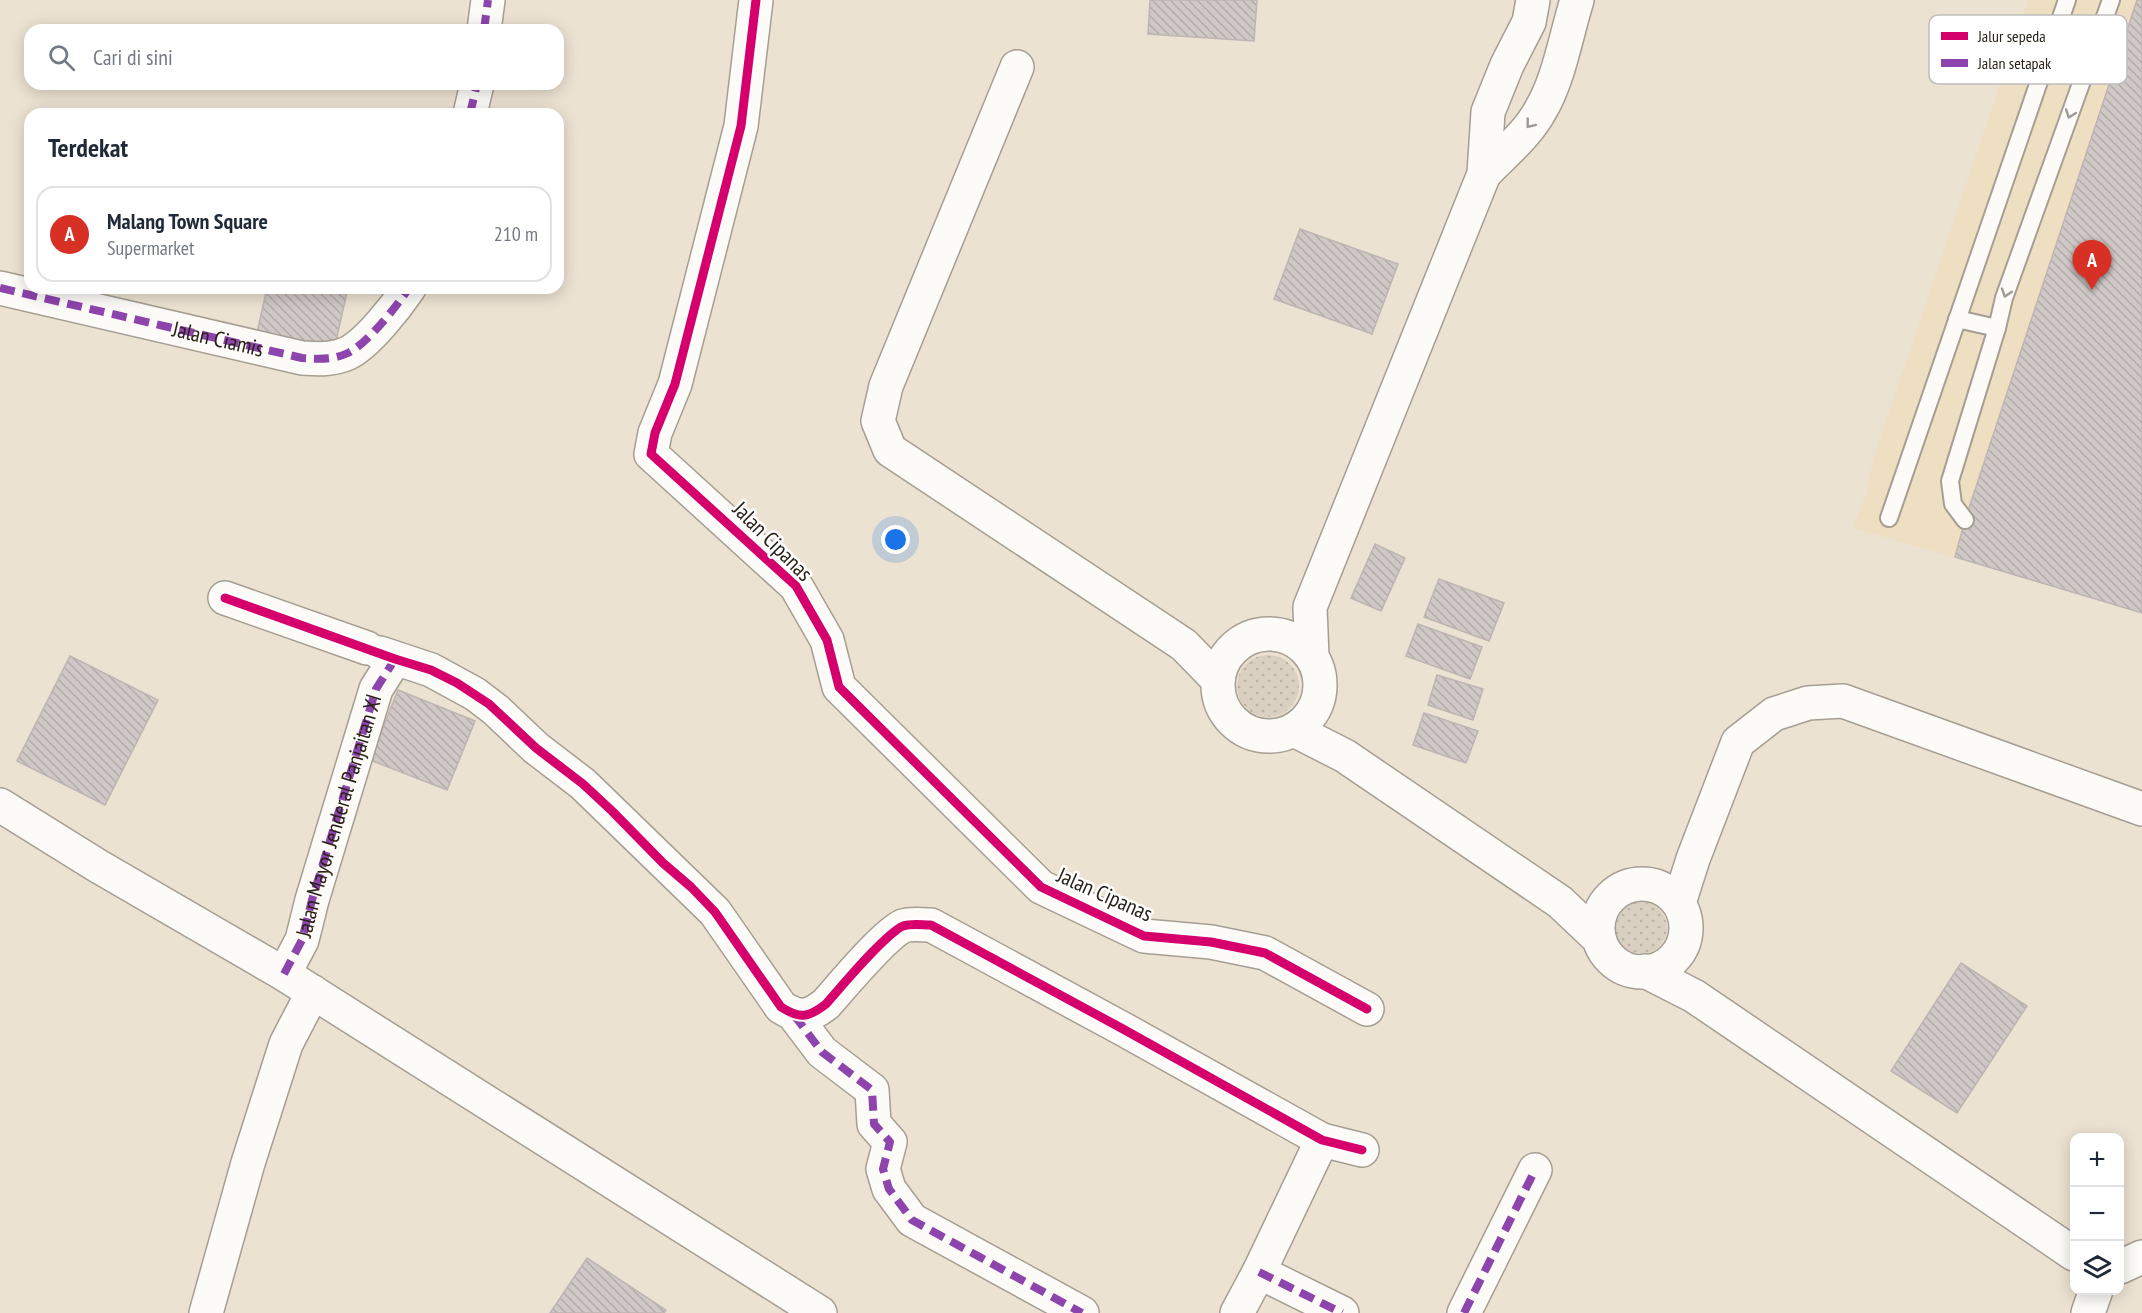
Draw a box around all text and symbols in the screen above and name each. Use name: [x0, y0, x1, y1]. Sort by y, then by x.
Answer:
legend: [1929, 15, 2127, 84]
search box: [24, 24, 564, 90]
text: Jalur sepeda: [1977, 26, 2046, 46]
icon: search: [45, 41, 78, 74]
text: Cari di sini: [93, 43, 173, 71]
text: Jalan setapak: [1977, 53, 2052, 73]
one-way arrow: [2065, 108, 2077, 119]
one-way arrow: [1526, 118, 1537, 129]
text: Terdekat: [48, 131, 128, 164]
text: Malang Town Square: [107, 207, 268, 235]
text: A: [64, 221, 75, 247]
text: 210 m: [494, 221, 538, 247]
text: Supermarket: [107, 235, 195, 261]
pin: A: [2072, 240, 2112, 290]
one-way arrow: [2001, 287, 2013, 298]
street label: Jalan Ciamis: [169, 314, 267, 363]
street label: Jalan Cipanas: [727, 495, 819, 587]
your location: [881, 525, 910, 554]
street label: Jalan Mayor Jenderal Panjaitan XI: [289, 691, 388, 941]
street label: Jalan Cipanas: [1052, 860, 1157, 927]
map controls: [2070, 1133, 2124, 1295]
button: +: [2070, 1133, 2124, 1187]
button: −: [2070, 1187, 2124, 1241]
button: layers: [2070, 1241, 2124, 1295]

